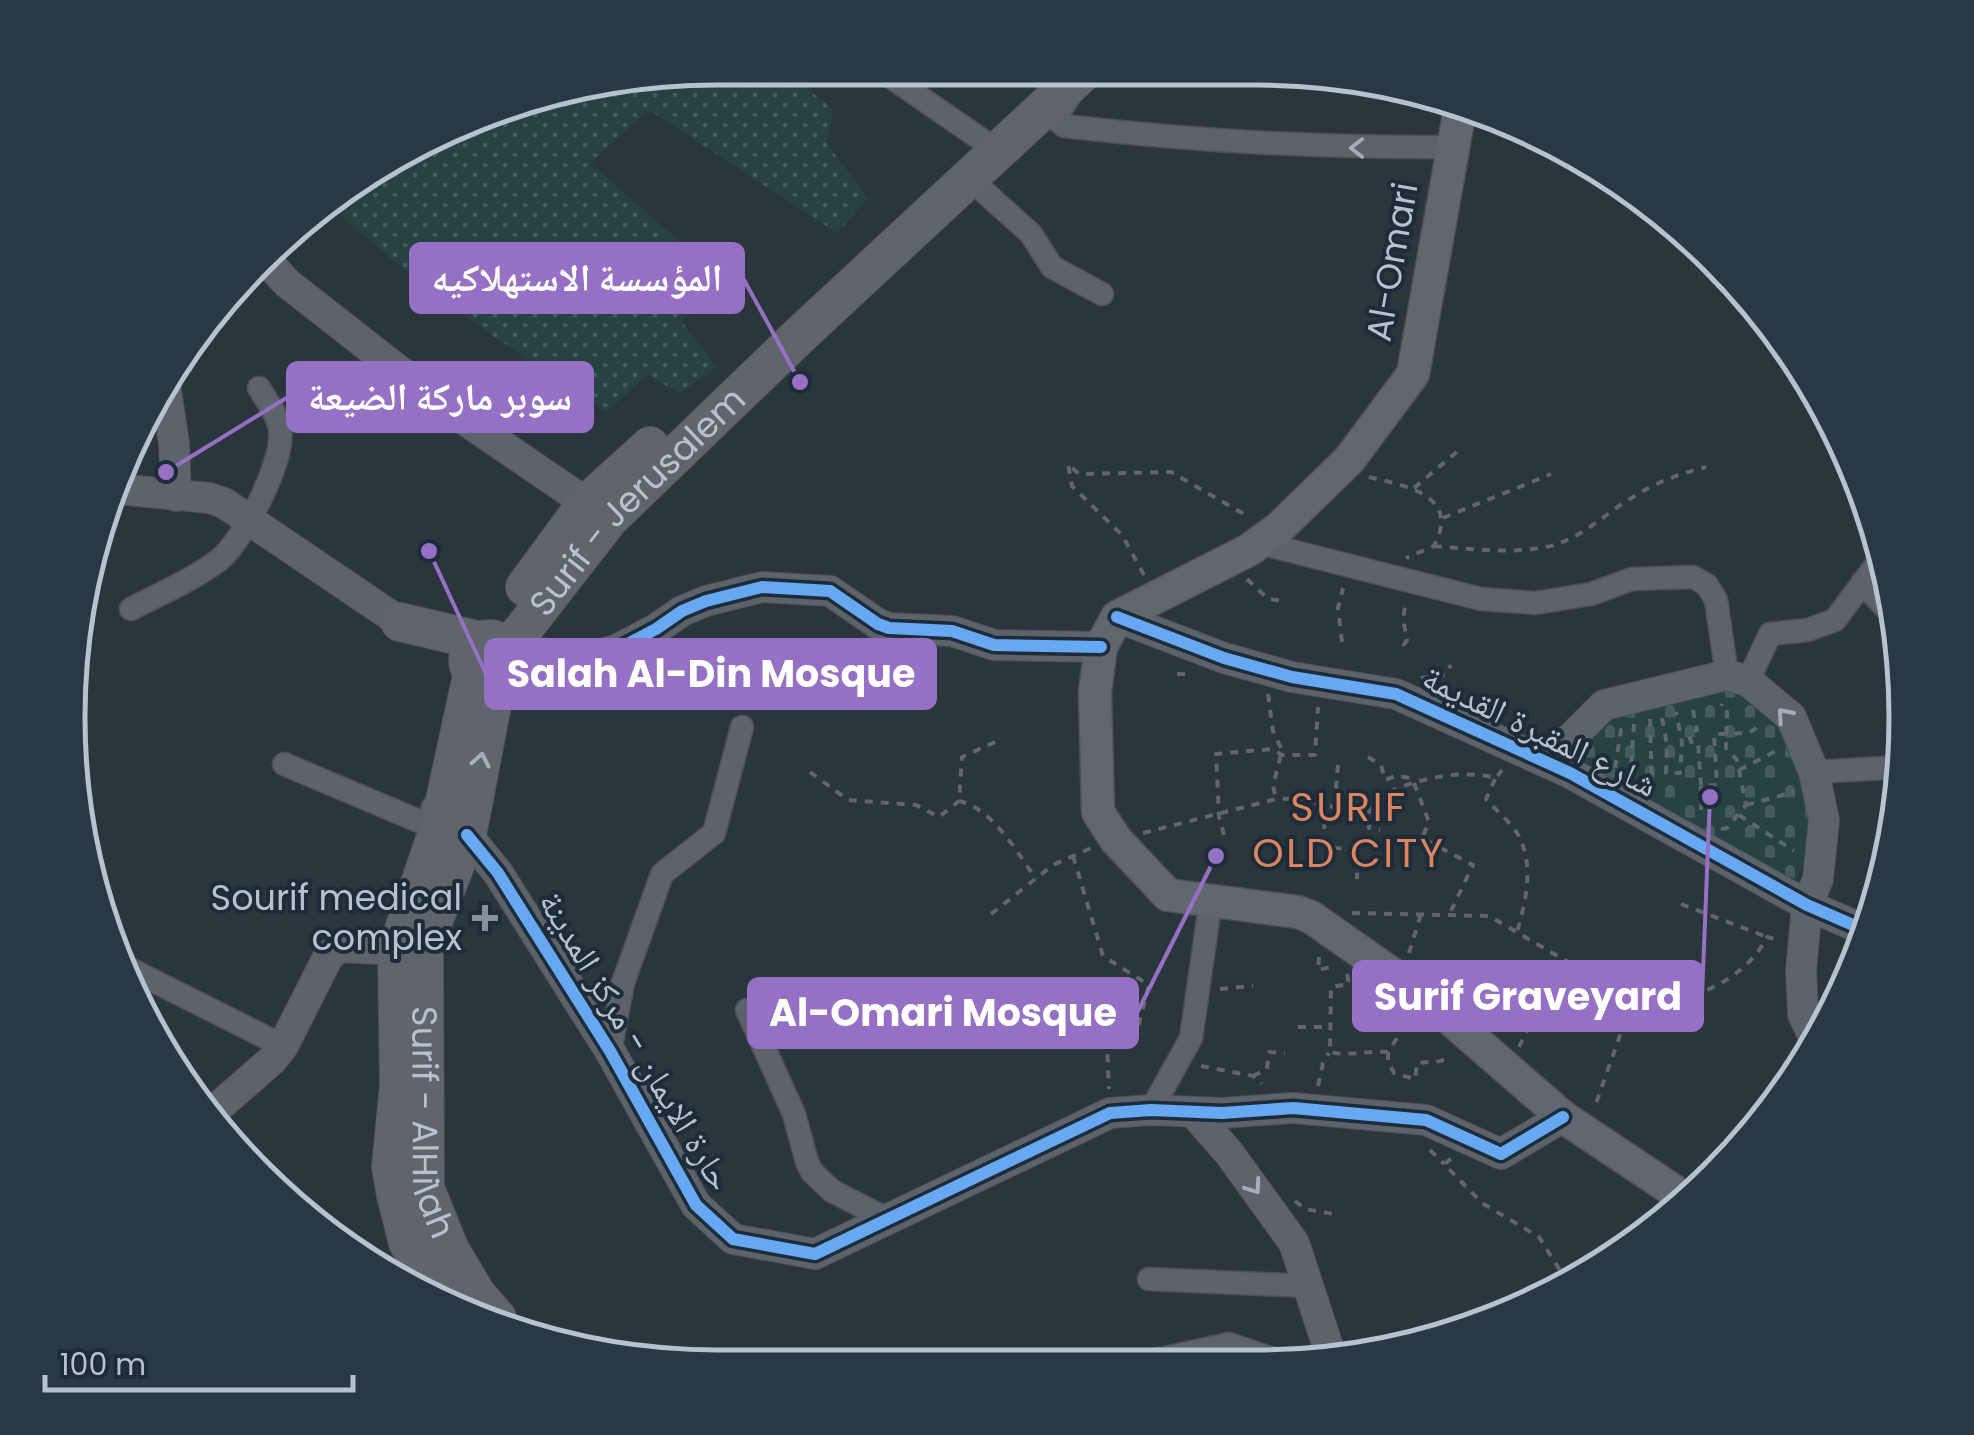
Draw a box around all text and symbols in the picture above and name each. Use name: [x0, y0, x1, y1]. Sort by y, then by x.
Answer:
one-way arrow: [1348, 137, 1364, 159]
street label: Al-Omari: [1353, 179, 1430, 345]
callout: المؤسسة الاستهلاكيه: [411, 244, 743, 312]
text: المؤسسة الاستهلاكيه: [431, 251, 723, 304]
callout: سوبر ماركة الضيعة: [288, 363, 592, 431]
text: سوبر ماركة الضيعة: [308, 370, 572, 423]
street label: Surif - Jerusalem: [517, 375, 756, 626]
callout: Salah Al-Din Mosque: [486, 640, 935, 708]
text: Salah Al-Din Mosque: [507, 647, 915, 700]
street label: شارع المقبرة القديمة: [1415, 652, 1666, 809]
one-way arrow: [1778, 708, 1796, 727]
one-way arrow: [470, 752, 491, 768]
district label: SURIF OLD CITY: [1252, 779, 1446, 881]
place label: Sourif medical complex: [211, 873, 462, 962]
street label: حارة الايمان - مركز المدينة: [527, 882, 745, 1200]
marker: Sourif medical complex: [472, 905, 498, 931]
callout: Surif Graveyard: [1354, 962, 1702, 1030]
text: Surif Graveyard: [1374, 970, 1682, 1023]
callout: Al-Omari Mosque: [749, 979, 1137, 1047]
text: Al-Omari Mosque: [769, 986, 1117, 1039]
street label: Surif - AlHilah: [400, 1006, 468, 1245]
one-way arrow: [1242, 1176, 1260, 1195]
scale bar: [45, 1330, 352, 1392]
text: 100 m: [60, 1343, 146, 1386]

